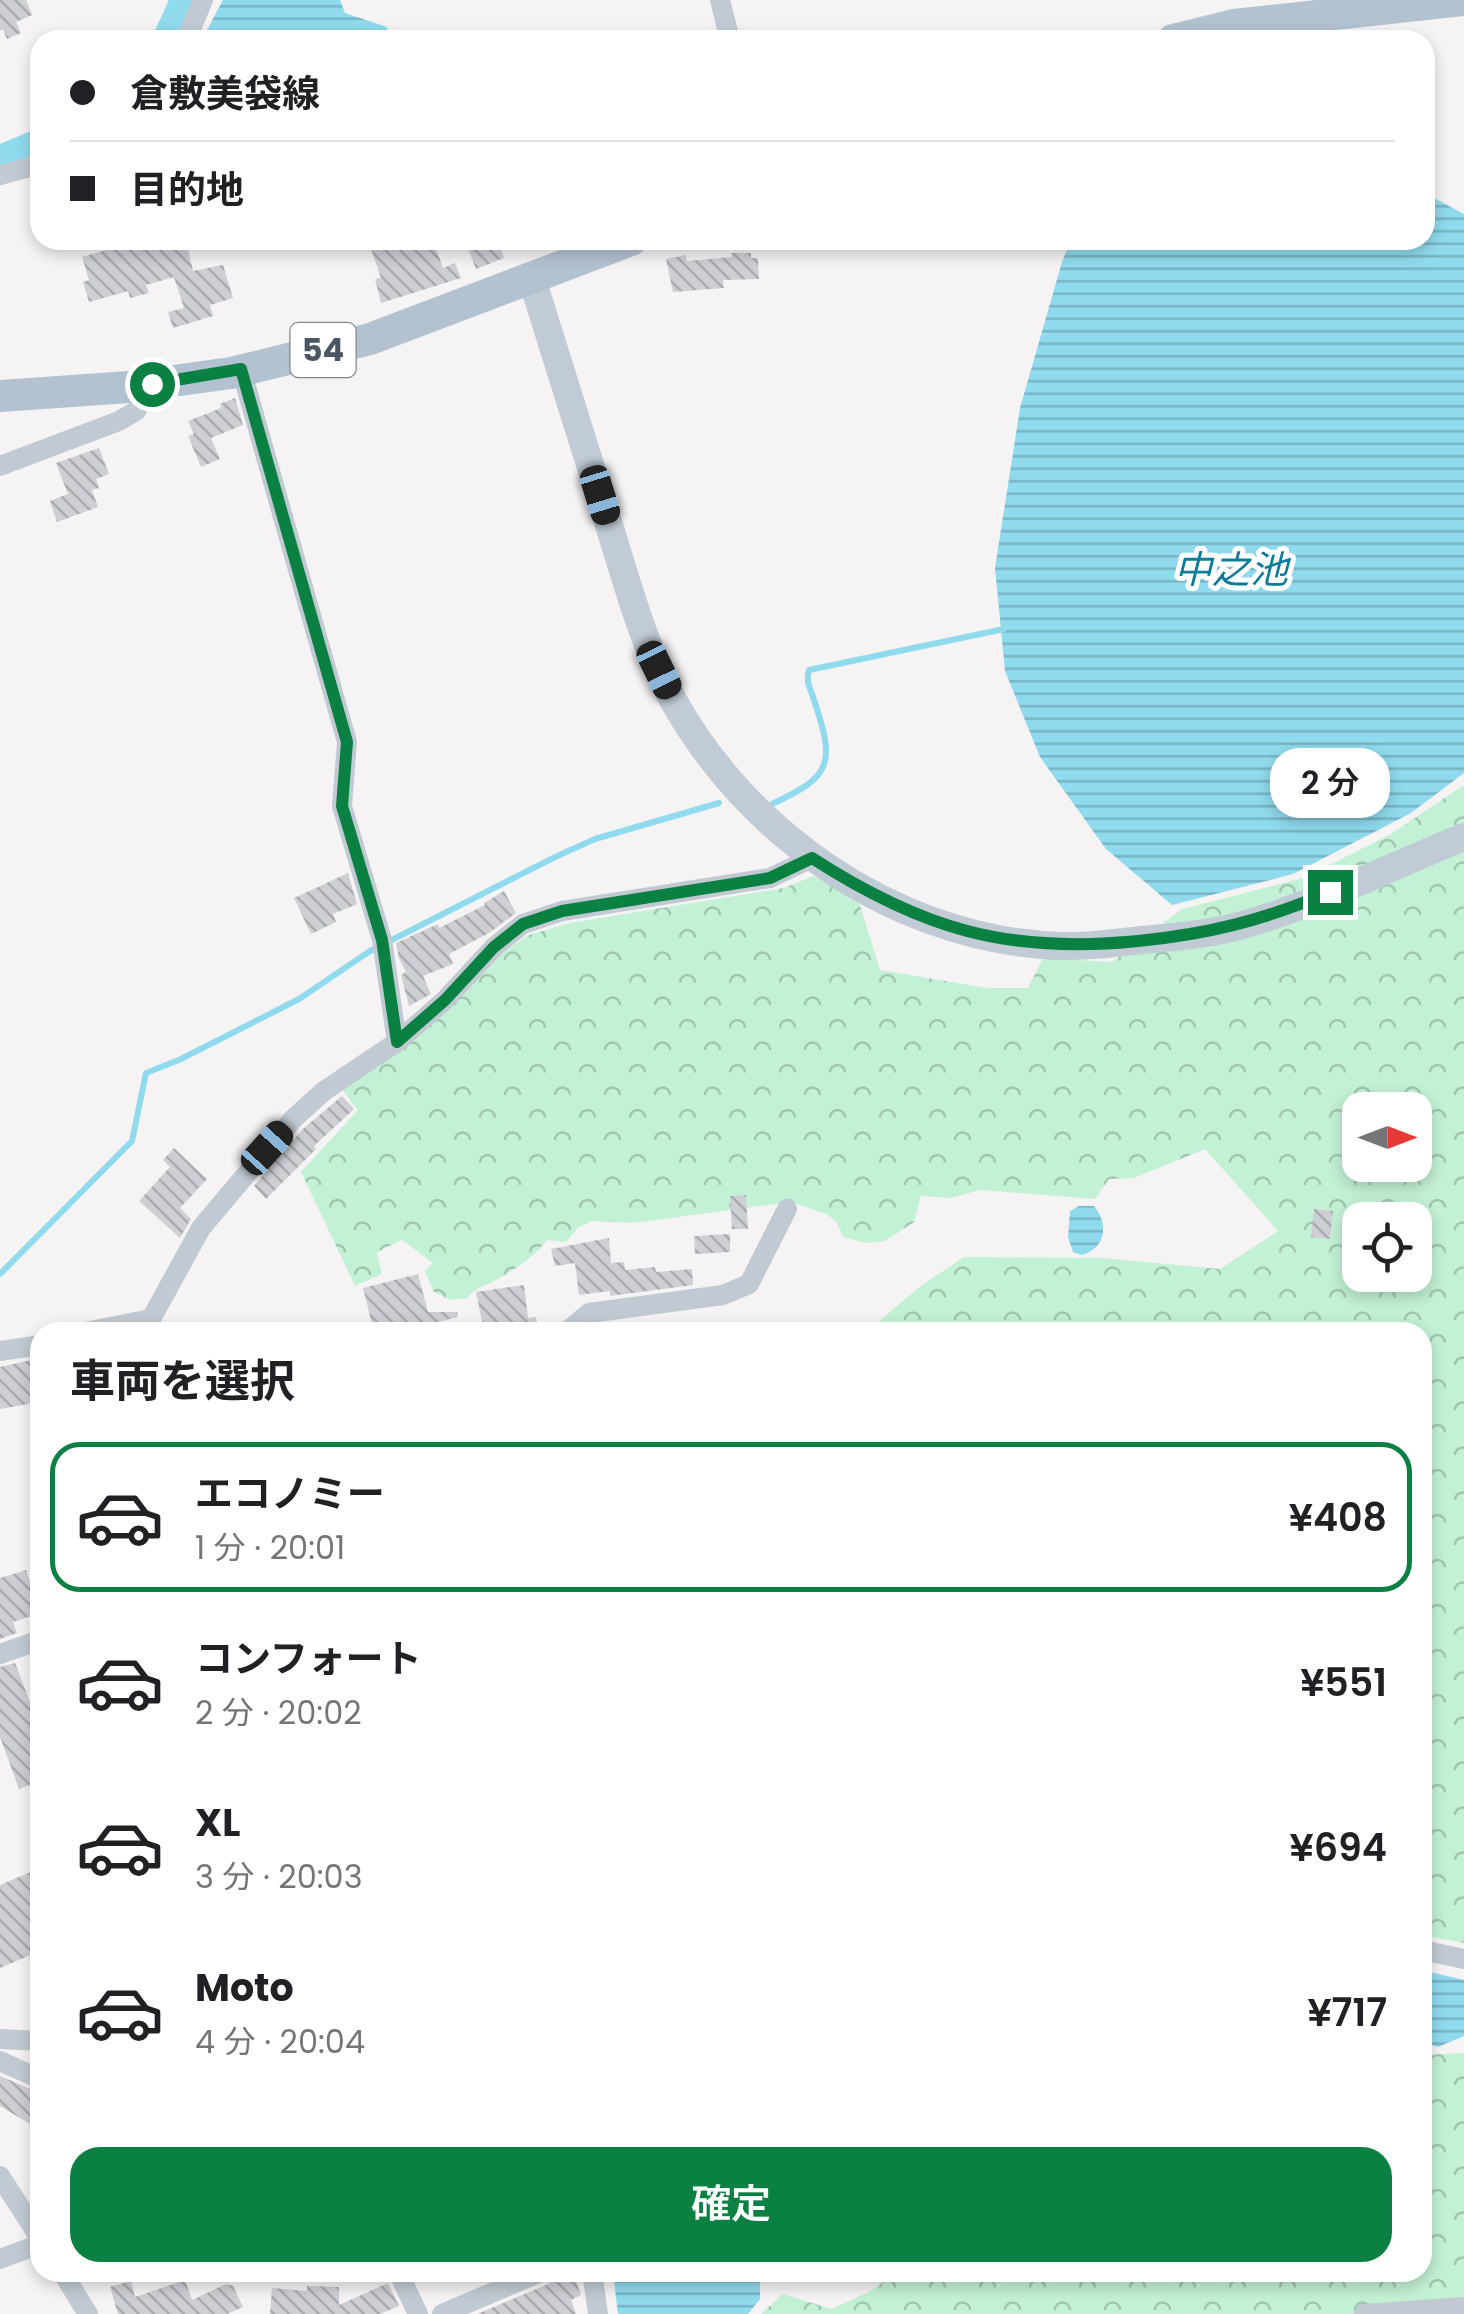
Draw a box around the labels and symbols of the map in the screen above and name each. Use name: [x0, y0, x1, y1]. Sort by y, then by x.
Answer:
road number: 54: [290, 323, 356, 377]
route start: [130, 362, 175, 407]
car: [577, 462, 623, 528]
water label: 中之池: [1174, 543, 1292, 596]
car: [632, 636, 686, 704]
callout: 2 分: [1270, 747, 1390, 817]
route end: [1308, 870, 1353, 915]
north arrow: [1342, 1092, 1432, 1182]
car: [236, 1116, 298, 1180]

